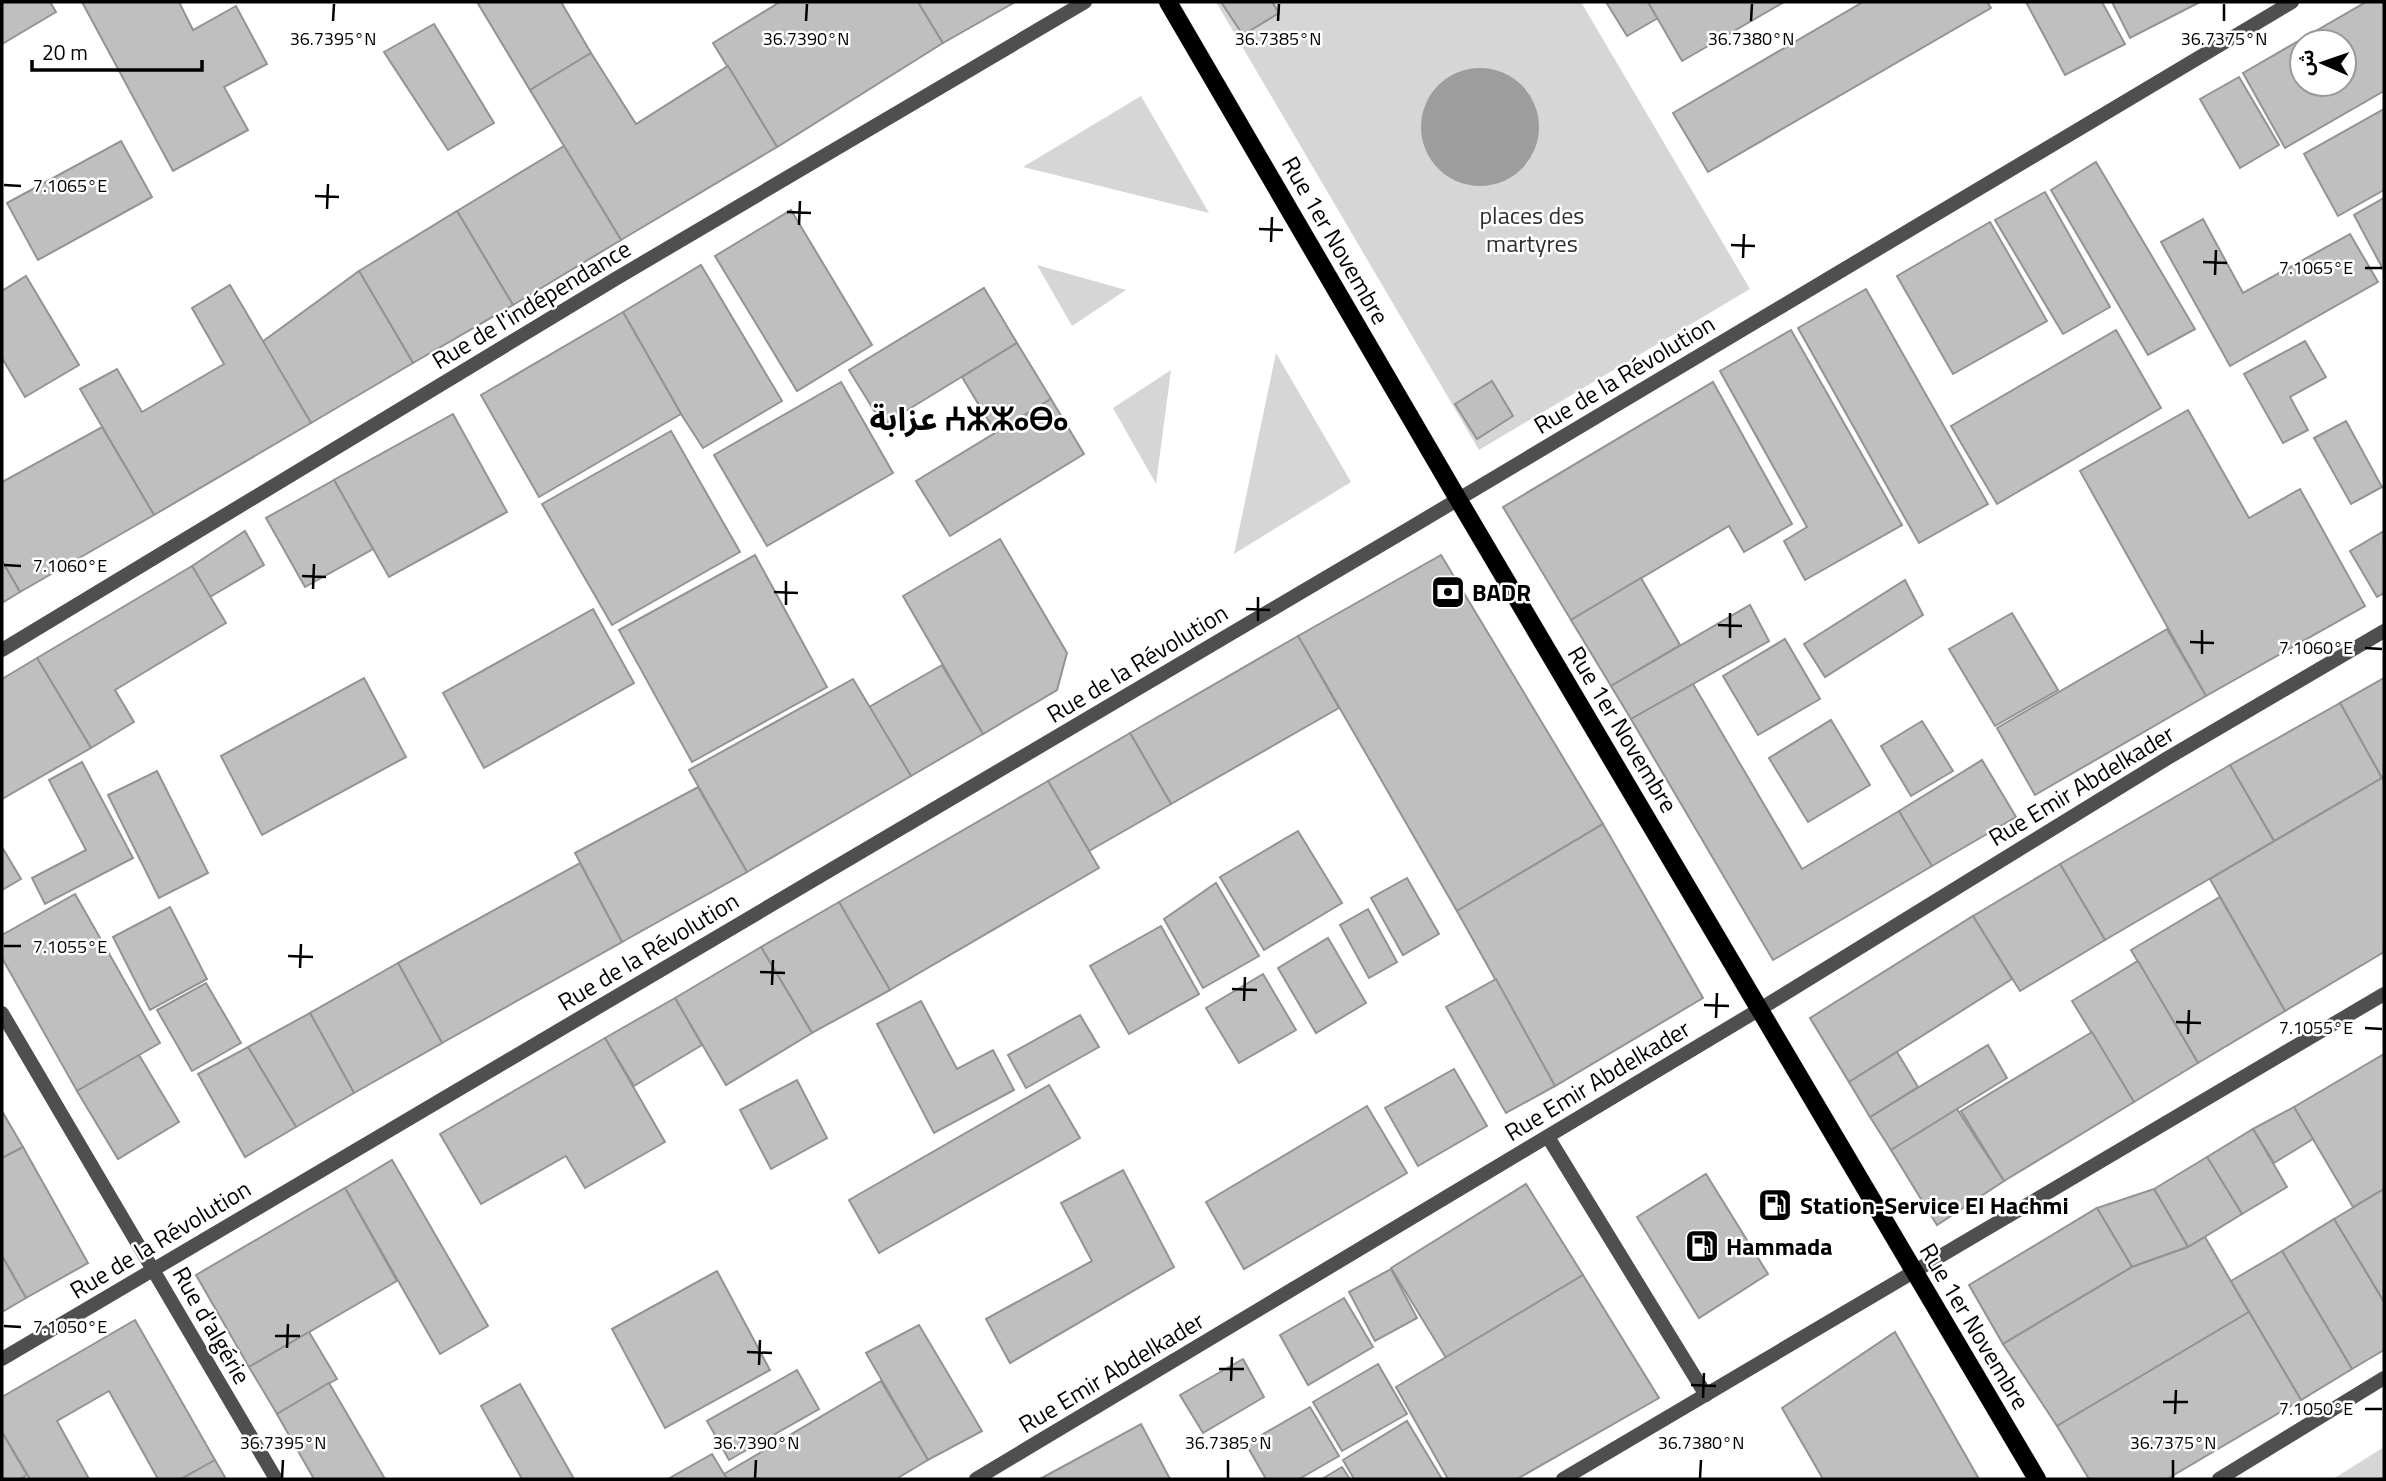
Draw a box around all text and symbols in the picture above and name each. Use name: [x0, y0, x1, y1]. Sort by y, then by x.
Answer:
text: 36.7395°N: [290, 25, 376, 52]
text: 36.7390°N: [763, 25, 849, 52]
text: 36.7385°N: [1235, 25, 1321, 52]
text: 36.7380°N: [1708, 25, 1794, 52]
text: 36.7375°N: [2181, 25, 2267, 52]
scale bar: [32, 28, 201, 72]
north arrow: [2288, 28, 2358, 98]
text: 20 m: [42, 36, 88, 68]
text: ش: [2291, 49, 2320, 76]
street label: Rue 1er Novembre: [1273, 149, 1399, 331]
text: 7.1065°E: [33, 172, 107, 199]
park label: places des martyres: [1479, 197, 1585, 261]
street label: Rue de l'indépendance: [425, 230, 637, 378]
text: 7.1065°E: [2279, 254, 2353, 281]
street label: Rue de la Révolution: [1527, 306, 1721, 442]
district label: عزابة ⵄⵣⵣⴰⴱⴰ: [870, 394, 1069, 442]
text: 7.1060°E: [33, 552, 107, 579]
bank icon: BADR: [1429, 573, 1467, 611]
place label: BADR: [1472, 574, 1531, 610]
street label: Rue de la Révolution: [1040, 595, 1234, 731]
text: 7.1060°E: [2279, 634, 2353, 661]
street label: Rue 1er Novembre: [1559, 639, 1687, 819]
street label: Rue Emir Abdelkader: [1981, 715, 2181, 855]
street label: Rue de la Révolution: [551, 883, 745, 1019]
text: 7.1055°E: [33, 933, 107, 960]
street label: Rue Emir Abdelkader: [1497, 1010, 1697, 1150]
text: 7.1055°E: [2279, 1014, 2353, 1041]
street label: Rue de la Révolution: [63, 1171, 257, 1307]
fuel station icon: Station-Service El Hachmi: [1756, 1186, 1794, 1224]
place label: Station-Service El Hachmi: [1800, 1187, 2069, 1223]
fuel station icon: Hammada: [1683, 1227, 1721, 1265]
place label: Hammada: [1726, 1228, 1833, 1264]
street label: Rue 1er Novembre: [1911, 1236, 2039, 1416]
street label: Rue d'algérie: [164, 1260, 260, 1390]
street label: Rue Emir Abdelkader: [1011, 1302, 1211, 1442]
text: 7.1050°E: [33, 1313, 107, 1340]
text: 7.1050°E: [2279, 1395, 2353, 1422]
text: 36.7395°N: [240, 1429, 326, 1456]
text: 36.7390°N: [713, 1429, 799, 1456]
text: 36.7385°N: [1185, 1429, 1271, 1456]
text: 36.7380°N: [1658, 1429, 1744, 1456]
text: 36.7375°N: [2130, 1429, 2216, 1456]

